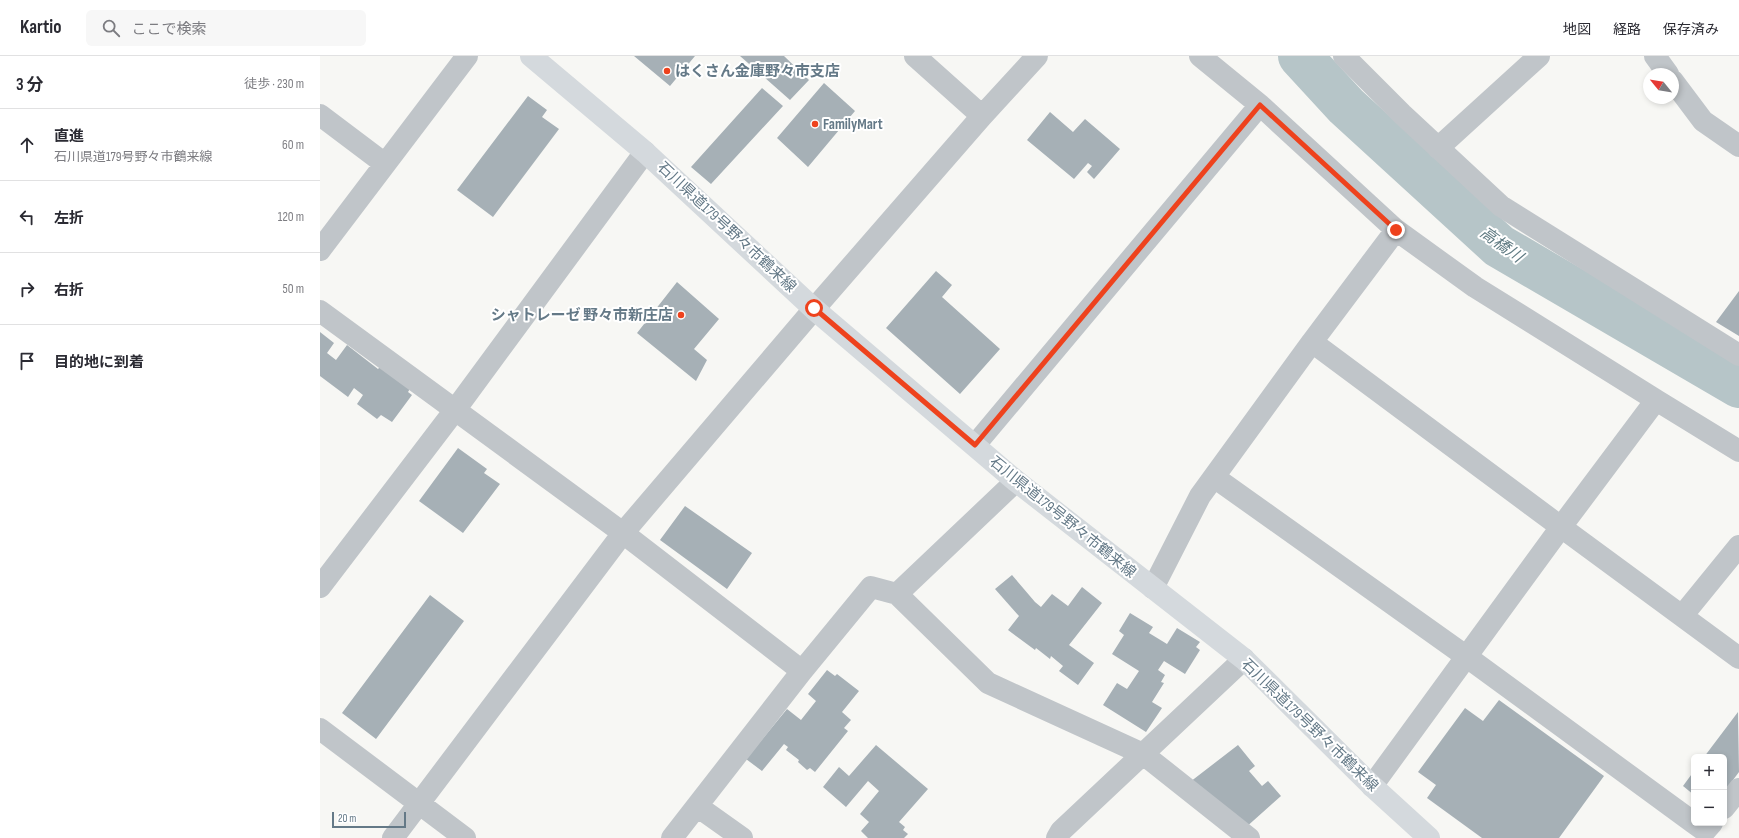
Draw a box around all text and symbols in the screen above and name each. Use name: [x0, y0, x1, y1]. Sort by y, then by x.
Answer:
search box: [86, 10, 366, 46]
text: Kartio: [20, 16, 62, 39]
icon: search: [100, 17, 122, 39]
text: ここで検索: [132, 20, 207, 39]
text: 地図: [1563, 21, 1591, 38]
text: 経路: [1613, 21, 1641, 38]
text: 保存済み: [1663, 21, 1719, 38]
place label: はくさん金庫野々市支店: [675, 62, 840, 81]
marker: はくさん金庫野々市支店: [662, 66, 672, 76]
north arrow: [1643, 68, 1679, 104]
text: 3 分: [16, 75, 43, 95]
text: 徒歩 · 230 m: [244, 76, 304, 92]
place label: FamilyMart: [823, 115, 883, 134]
marker: FamilyMart: [810, 119, 820, 129]
text: 直進: [54, 127, 84, 146]
icon: ahead: [16, 134, 38, 156]
text: 60 m: [282, 137, 304, 153]
text: 石川県道179号野々市鶴来線: [54, 149, 212, 165]
street label: 石川県道179号野々市鶴来線: [653, 158, 800, 297]
icon: left: [16, 206, 38, 228]
text: 左折: [54, 209, 84, 228]
text: 120 m: [278, 209, 304, 225]
route end: [1387, 221, 1405, 239]
water label: 高橋川: [1476, 223, 1528, 268]
icon: right: [16, 278, 38, 300]
text: 右折: [54, 281, 84, 300]
text: 50 m: [283, 281, 304, 297]
route start: [805, 299, 823, 317]
place label: シャトレーゼ 野々市新庄店: [491, 306, 673, 325]
marker: シャトレーゼ 野々市新庄店: [676, 310, 686, 320]
icon: arrive: [16, 350, 38, 372]
text: 目的地に到着: [54, 353, 144, 372]
street label: 石川県道179号野々市鶴来線: [986, 452, 1140, 582]
street label: 石川県道179号野々市鶴来線: [1237, 655, 1382, 796]
map controls: [1691, 754, 1727, 826]
button: +: [1691, 754, 1727, 790]
button: −: [1691, 790, 1727, 826]
scale bar: [332, 810, 406, 829]
text: 20 m: [338, 812, 356, 825]

